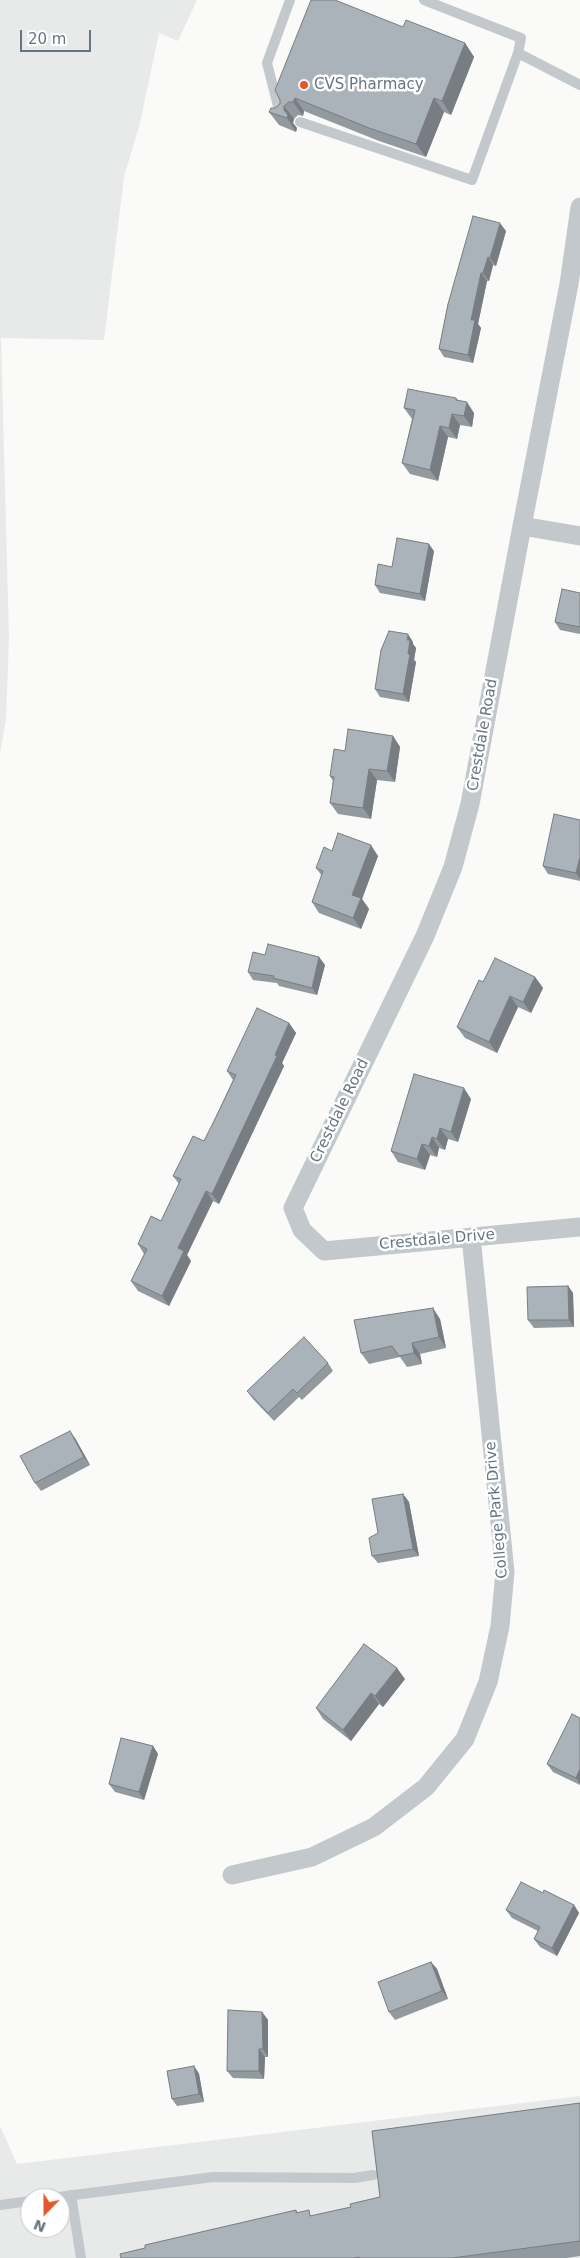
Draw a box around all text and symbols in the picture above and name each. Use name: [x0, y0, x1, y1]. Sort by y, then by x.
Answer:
scale bar: [22, 20, 94, 52]
text: 20 m: [28, 30, 66, 48]
place label: CVS Pharmacy: [314, 76, 424, 94]
marker: CVS Pharmacy: [298, 79, 310, 91]
street label: Crestdale Road: [464, 677, 502, 793]
street label: Crestdale Road: [307, 1056, 373, 1166]
street label: Crestdale Drive: [378, 1226, 496, 1254]
street label: College Park Drive: [482, 1441, 512, 1579]
north arrow: [20, 2188, 70, 2238]
text: N: [31, 2216, 48, 2236]

